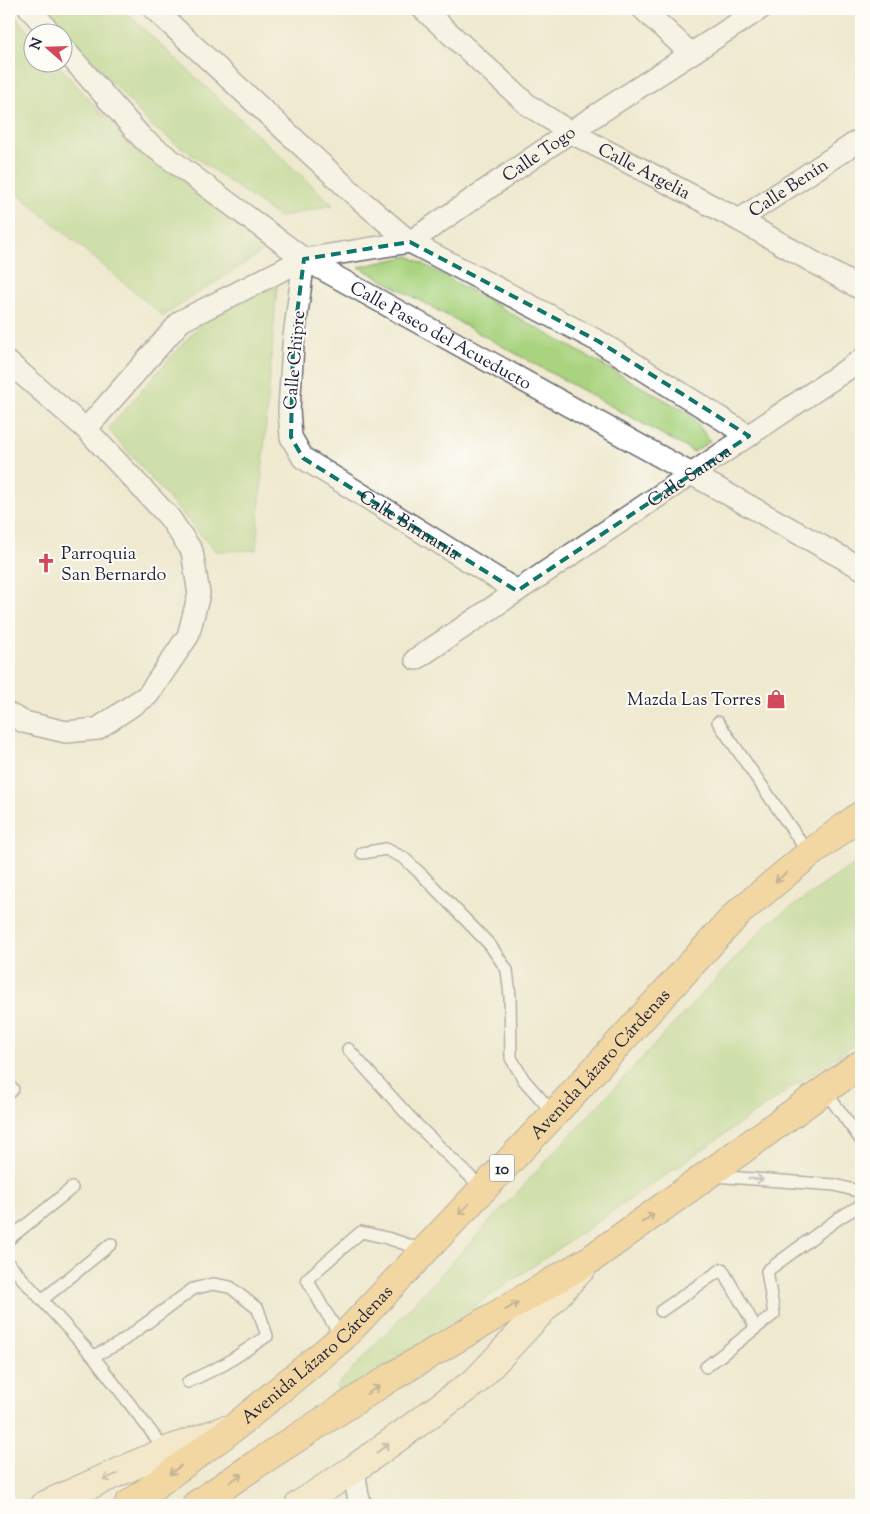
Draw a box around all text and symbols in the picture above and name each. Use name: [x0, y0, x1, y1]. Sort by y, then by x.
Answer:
north arrow: [22, 22, 72, 72]
text: N: [26, 36, 49, 53]
street label: Calle Togo: [498, 121, 582, 190]
street label: Calle Argelia: [593, 138, 694, 207]
street label: Calle Benín: [744, 153, 835, 225]
street label: Calle Paseo del Acueducto: [344, 276, 536, 398]
street label: Calle Chipre: [279, 309, 313, 411]
street label: Calle Samoa: [643, 439, 738, 515]
street label: Calle Birmania: [353, 485, 465, 568]
place label: Parroquia San Bernardo: [61, 542, 166, 589]
church icon: Parroquia San Bernardo: [35, 552, 57, 574]
place label: Mazda Las Torres: [627, 688, 761, 714]
shop icon: Mazda Las Torres: [765, 688, 787, 710]
one-way arrow: [775, 871, 788, 883]
street label: Avenida Lázaro Cárdenas: [525, 984, 677, 1146]
road number: 10: [490, 1154, 514, 1182]
one-way arrow: [748, 1174, 764, 1184]
one-way arrow: [458, 1203, 470, 1216]
one-way arrow: [641, 1213, 655, 1223]
street label: Avenida Lázaro Cárdenas: [236, 1280, 400, 1431]
one-way arrow: [505, 1301, 520, 1311]
one-way arrow: [365, 1384, 379, 1394]
one-way arrow: [376, 1443, 390, 1453]
one-way arrow: [168, 1465, 182, 1475]
one-way arrow: [103, 1472, 118, 1482]
one-way arrow: [229, 1473, 243, 1483]

